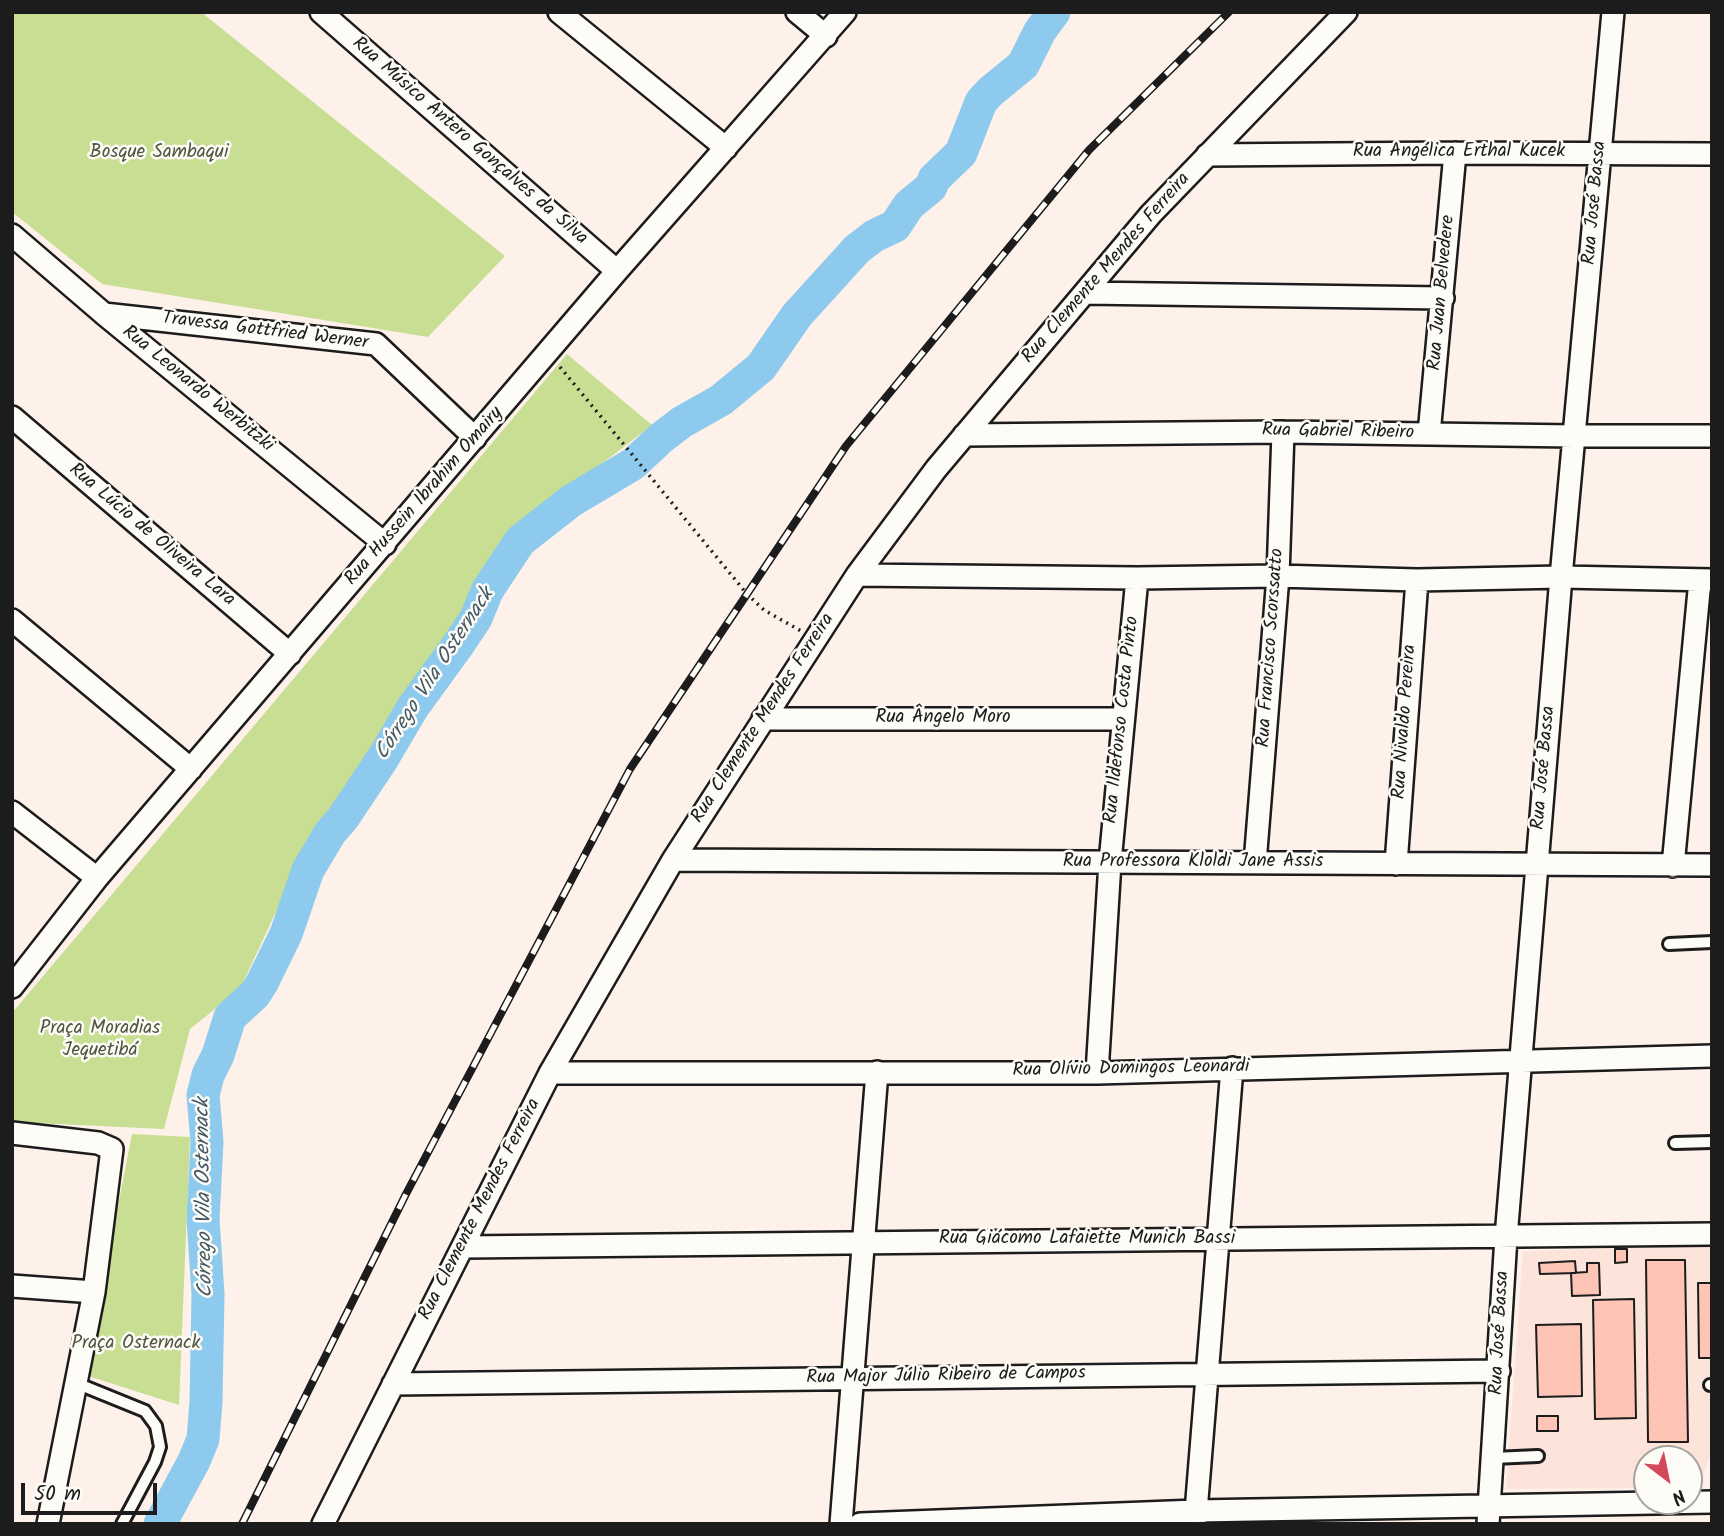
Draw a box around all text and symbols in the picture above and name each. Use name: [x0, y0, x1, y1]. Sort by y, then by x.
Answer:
street label: Rua Músico Antero Gonçalves da Silva: [346, 33, 592, 251]
street label: Rua José Bassa: [1579, 140, 1613, 266]
street label: Rua Angélica Erthal Kucek: [1353, 142, 1565, 164]
park label: Bosque Sambaqui: [90, 143, 228, 165]
street label: Rua Clemente Mendes Ferreira: [1018, 169, 1196, 369]
street label: Rua Juan Belvedere: [1425, 214, 1461, 372]
street label: Travessa Gottfried Werner: [160, 308, 370, 356]
street label: Rua Leonardo Werbitzki: [117, 322, 277, 458]
street label: Rua Hussein Ibrahim Omairy: [341, 403, 509, 591]
street label: Rua Gabriel Ribeiro: [1262, 420, 1414, 446]
street label: Rua Lúcio de Oliveira Lara: [63, 460, 239, 612]
street label: Rua Francisco Scorssatto: [1254, 548, 1290, 748]
water label: Córrego Vila Osternack: [371, 584, 501, 766]
street label: Rua Clemente Mendes Ferreira: [688, 610, 840, 828]
street label: Rua Ildefonso Costa Pinto: [1101, 615, 1145, 825]
street label: Rua Nivaldo Pereira: [1389, 644, 1423, 800]
street label: Rua José Bassa: [1528, 705, 1562, 831]
street label: Rua Ângelo Moro: [875, 708, 1011, 730]
street label: Rua Professora Kloldi Jane Assis: [1063, 852, 1323, 874]
park label: Praça Moradias Jequetibá: [40, 1019, 160, 1063]
street label: Rua Olívio Domingos Leonardi: [1012, 1057, 1250, 1083]
street label: Rua Clemente Mendes Ferreira: [415, 1095, 547, 1325]
water label: Córrego Vila Osternack: [192, 1098, 220, 1298]
street label: Rua Giácomo Lafaiette Munich Bassi: [939, 1229, 1235, 1251]
street label: Rua José Bassa: [1486, 1270, 1516, 1396]
park label: Praça Osternack: [72, 1334, 200, 1356]
street label: Rua Major Júlio Ribeiro de Campos: [806, 1363, 1086, 1391]
north arrow: [1633, 1445, 1703, 1515]
scale bar: [24, 1470, 161, 1514]
text: 50 m: [34, 1478, 81, 1511]
text: N: [1665, 1480, 1691, 1512]

